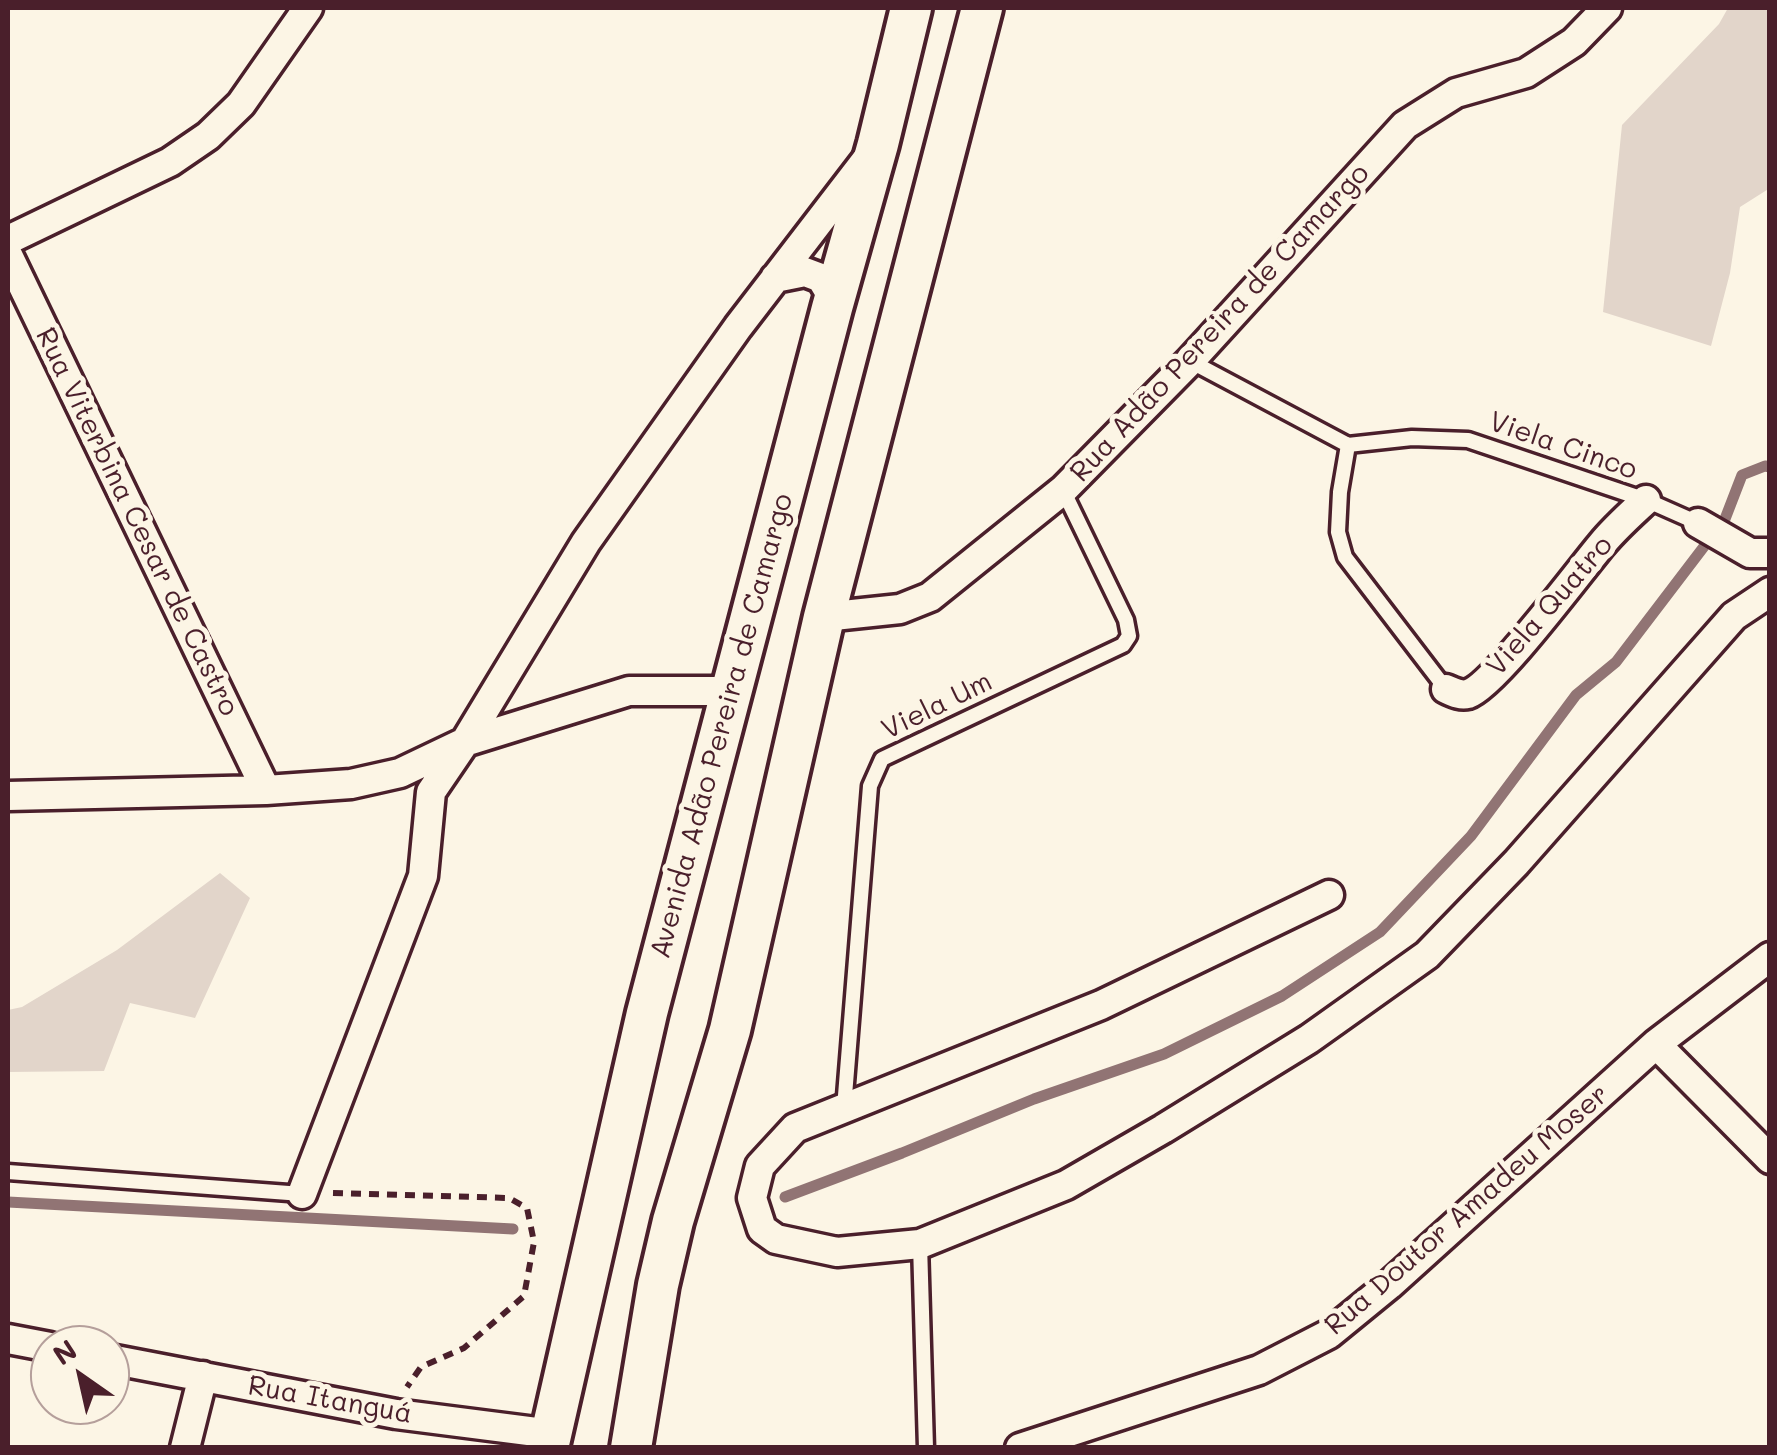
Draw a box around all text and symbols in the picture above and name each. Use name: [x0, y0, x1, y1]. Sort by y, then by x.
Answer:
street label: Rua Adão Pereira de Camargo: [1064, 157, 1376, 489]
street label: Rua Viterbina Cesar de Castro: [28, 322, 246, 722]
street label: Viela Cinco: [1485, 405, 1641, 487]
street label: Avenida Adão Pereira de Camargo: [644, 490, 800, 962]
street label: Viela Quatro: [1480, 529, 1620, 683]
street label: Viela Um: [876, 665, 998, 747]
street label: Rua Doutor Amadeu Moser: [1318, 1078, 1616, 1342]
north arrow: [30, 1325, 130, 1425]
text: N: [45, 1331, 83, 1373]
street label: Rua Itanguá: [245, 1369, 415, 1431]

